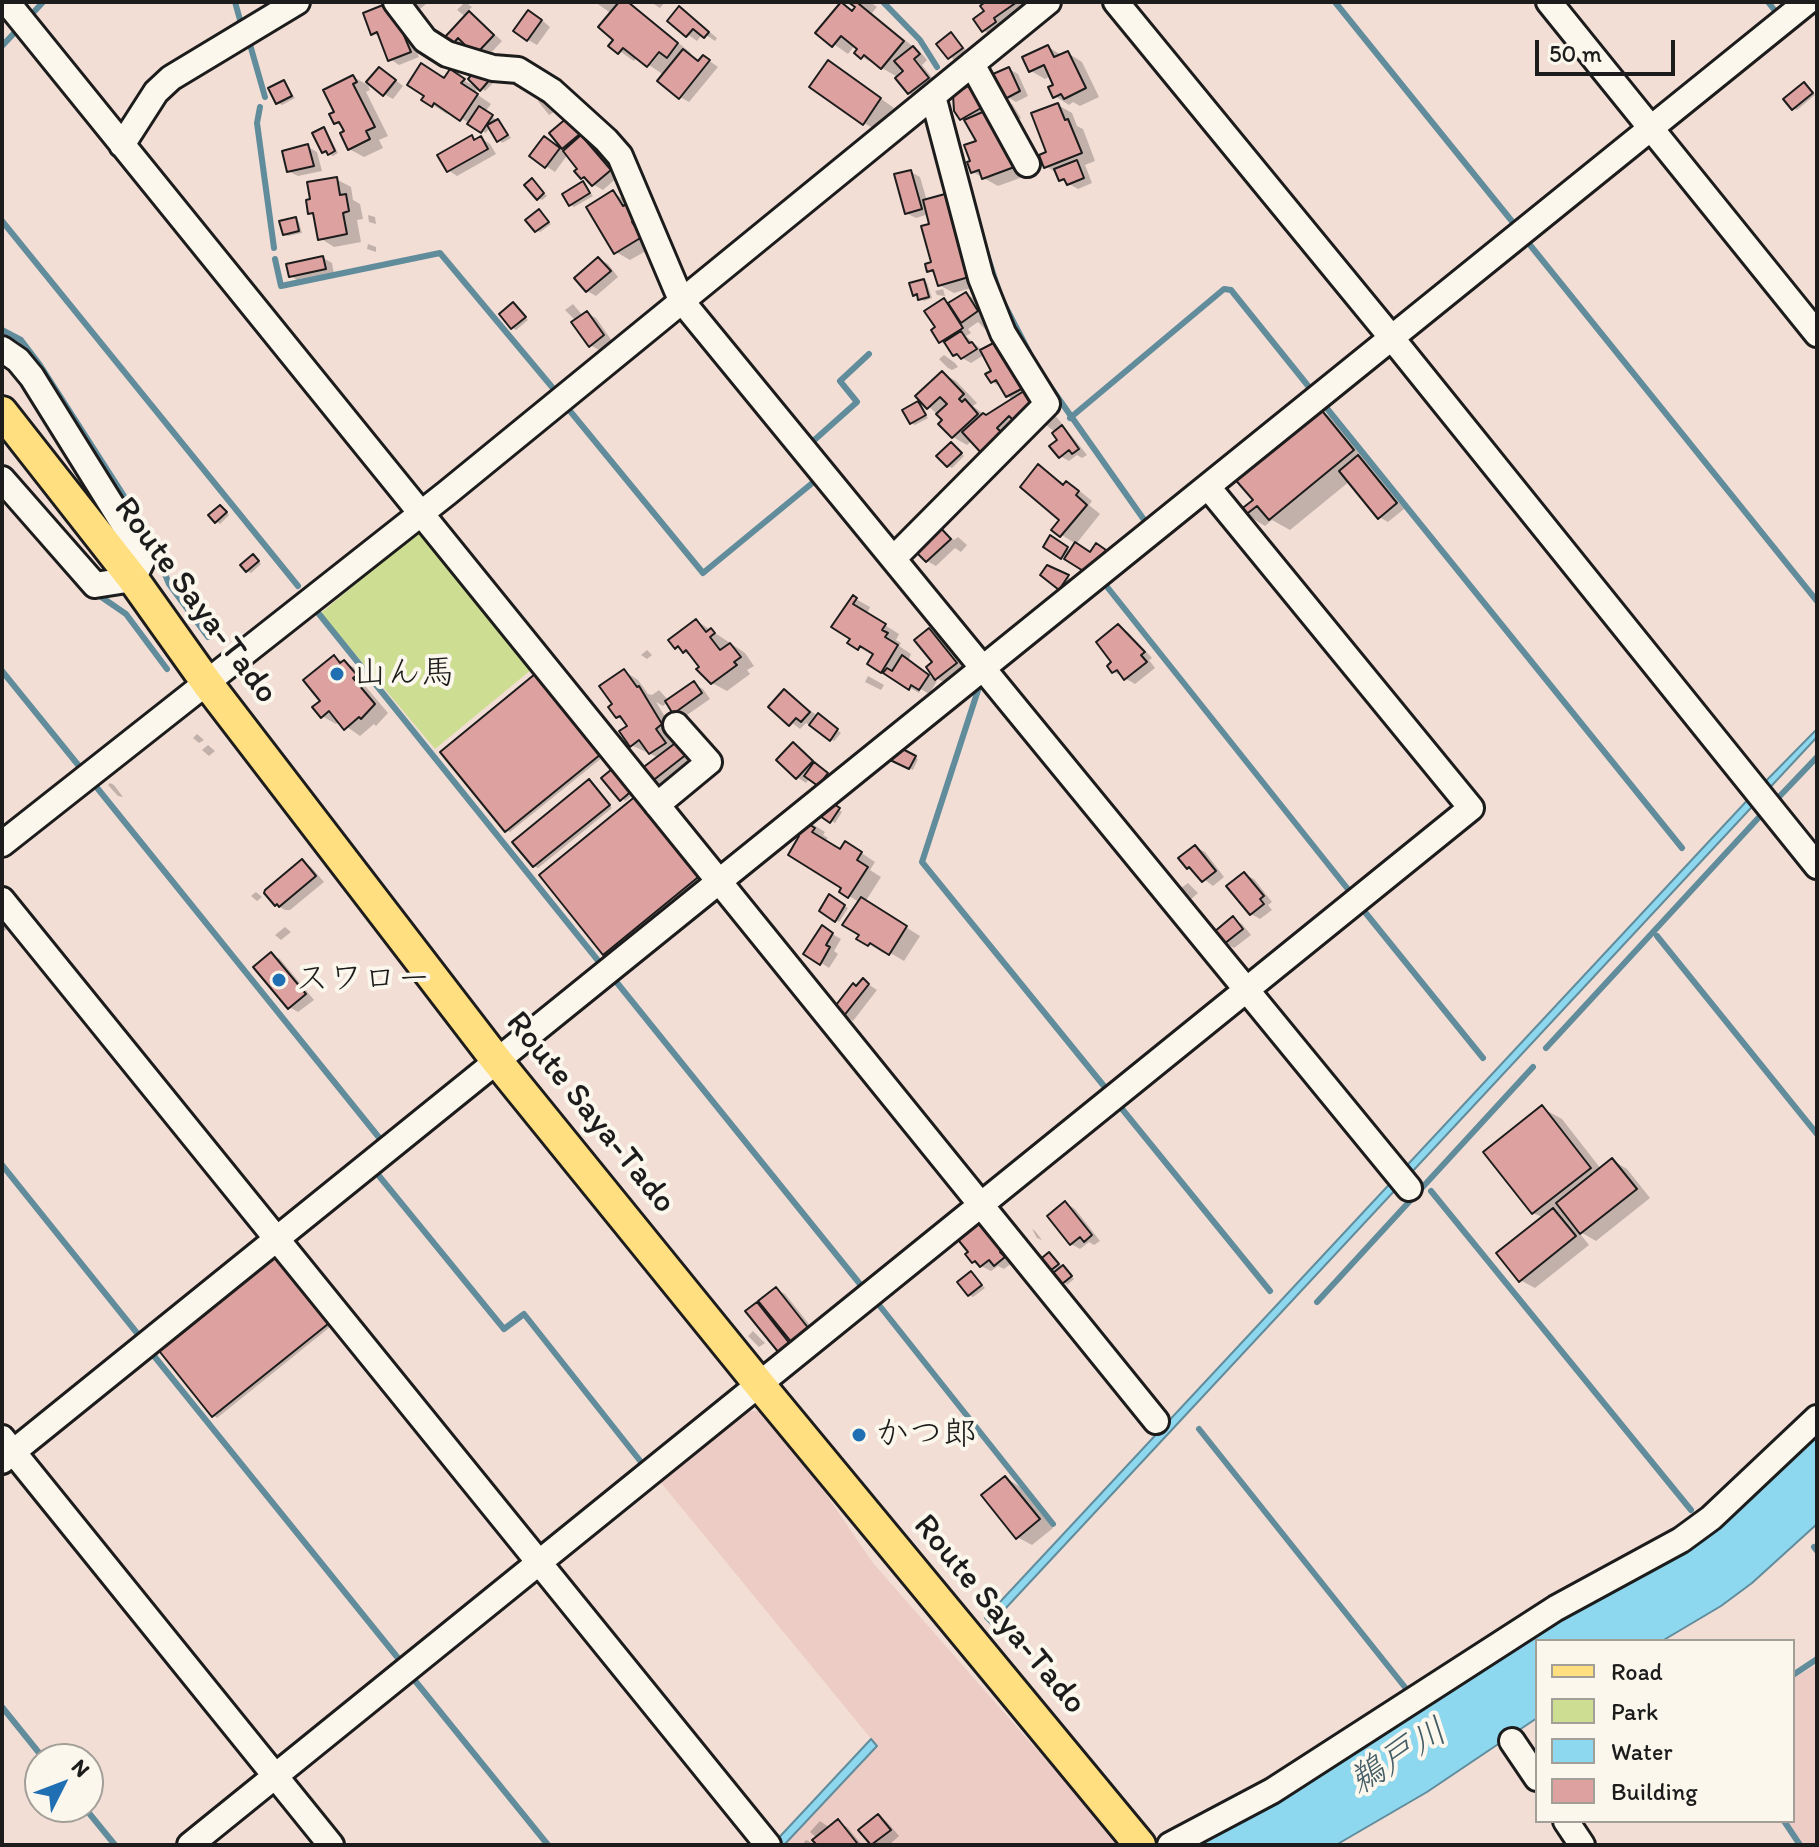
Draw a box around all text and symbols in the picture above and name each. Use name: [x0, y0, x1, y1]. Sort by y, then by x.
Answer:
scale bar: [1539, 24, 1679, 74]
text: 50 m: [1549, 39, 1602, 68]
street label: Route Saya-Tado: [104, 490, 286, 712]
place label: 山ん馬: [353, 654, 455, 694]
marker: 山ん馬: [328, 665, 346, 683]
place label: スワロー: [295, 960, 431, 1000]
marker: スワロー: [270, 971, 288, 989]
street label: Route Saya-Tado: [496, 1004, 684, 1222]
place label: かつ郎: [875, 1415, 977, 1455]
marker: かつ郎: [850, 1426, 868, 1444]
street label: Route Saya-Tado: [904, 1507, 1094, 1723]
legend: [1535, 1639, 1795, 1823]
text: Road: [1611, 1657, 1663, 1686]
text: Park: [1611, 1697, 1658, 1726]
water label: 鵜戸川: [1342, 1711, 1456, 1805]
text: Water: [1611, 1737, 1673, 1766]
north arrow: [24, 1743, 104, 1823]
text: N: [66, 1753, 96, 1782]
text: Building: [1611, 1777, 1698, 1806]

